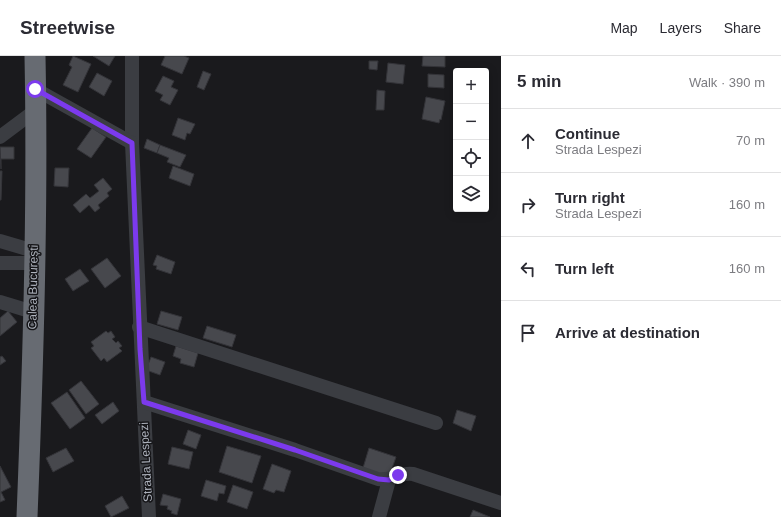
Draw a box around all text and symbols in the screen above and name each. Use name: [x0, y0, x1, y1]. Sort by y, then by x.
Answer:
text: Streetwise: [20, 17, 115, 38]
text: Map: [610, 20, 638, 36]
text: Layers: [660, 20, 702, 36]
text: Share: [724, 20, 761, 36]
map controls: [453, 68, 489, 212]
button: +: [453, 68, 489, 104]
text: 5 min: [517, 72, 561, 91]
text: Walk · 390 m: [689, 75, 765, 90]
route start: [26, 80, 44, 98]
button: −: [453, 104, 489, 140]
text: Continue: [555, 125, 620, 142]
icon: ahead: [517, 130, 539, 152]
text: 70 m: [736, 133, 765, 148]
button: locate: [453, 140, 489, 176]
text: Strada Lespezi: [555, 142, 642, 157]
button: layers: [453, 176, 489, 212]
text: Turn right: [555, 189, 625, 206]
icon: right: [517, 194, 539, 216]
text: 160 m: [729, 197, 765, 212]
text: Strada Lespezi: [555, 206, 642, 221]
street label: Calea București: [25, 245, 41, 329]
icon: left: [517, 258, 539, 280]
text: Turn left: [555, 260, 614, 277]
text: 160 m: [729, 261, 765, 276]
icon: arrive: [517, 322, 539, 344]
text: Arrive at destination: [555, 324, 700, 341]
street label: Strada Lespezi: [137, 422, 155, 502]
route end: [389, 466, 407, 484]

